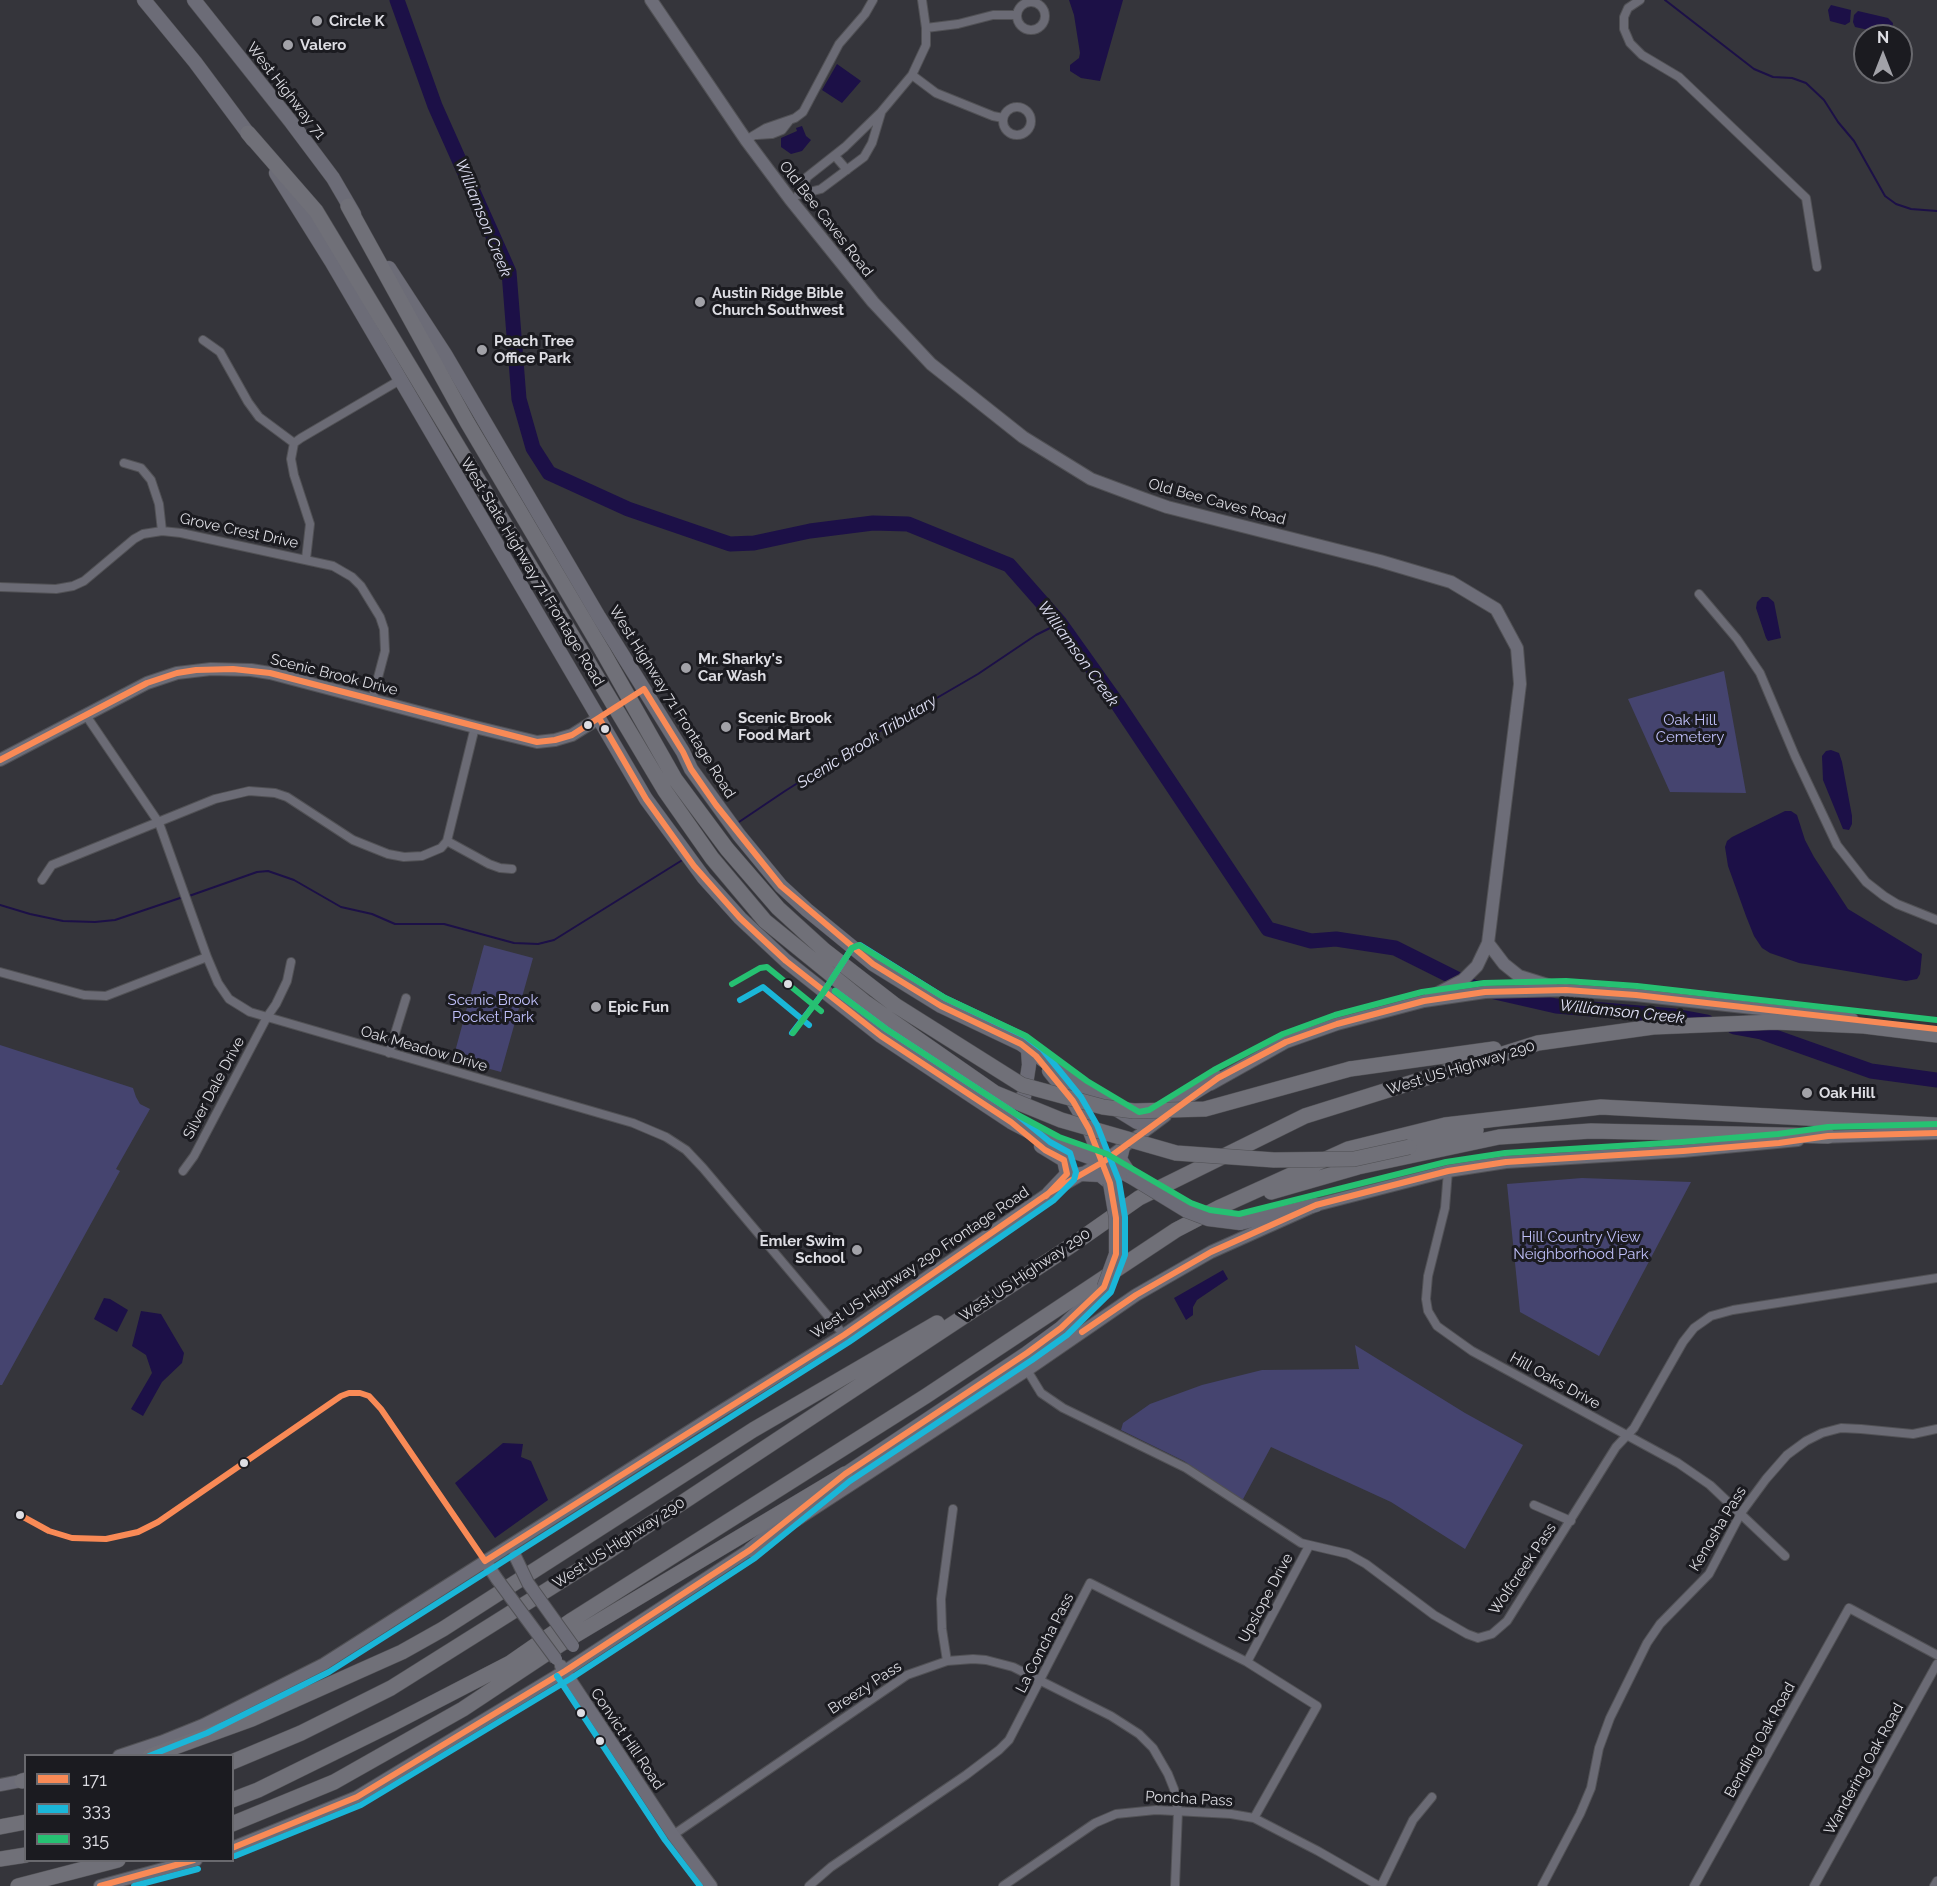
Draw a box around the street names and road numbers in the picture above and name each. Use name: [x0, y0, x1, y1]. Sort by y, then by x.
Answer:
street label: West Highway 71: [243, 39, 329, 143]
street label: Old Bee Caves Road: [775, 158, 877, 280]
street label: West State Highway 71 Frontage Road: [456, 454, 608, 690]
street label: Old Bee Caves Road: [1146, 475, 1288, 529]
street label: Grove Crest Drive: [178, 510, 300, 552]
street label: West Highway 71 Frontage Road: [605, 602, 739, 802]
street label: Scenic Brook Drive: [268, 650, 400, 700]
street label: Oak Meadow Drive: [359, 1022, 489, 1076]
street label: Silver Dale Drive: [179, 1034, 249, 1142]
street label: West US Highway 290: [1385, 1037, 1537, 1099]
street label: West US Highway 290 Frontage Road: [807, 1183, 1033, 1343]
street label: West US Highway 290: [956, 1225, 1094, 1325]
street label: Hill Oaks Drive: [1507, 1349, 1603, 1413]
street label: Kenosha Pass: [1686, 1483, 1750, 1575]
street label: West US Highway 290: [550, 1494, 688, 1592]
street label: Wolfcreek Pass: [1486, 1520, 1560, 1618]
street label: Upslope Drive: [1235, 1550, 1297, 1646]
street label: La Concha Pass: [1012, 1590, 1078, 1696]
street label: Breezy Pass: [825, 1658, 905, 1718]
street label: Bending Oak Road: [1721, 1679, 1799, 1801]
street label: Convict Hill Road: [586, 1685, 668, 1793]
street label: Wandering Oak Road: [1820, 1700, 1908, 1838]
street label: Poncha Pass: [1145, 1788, 1233, 1810]

